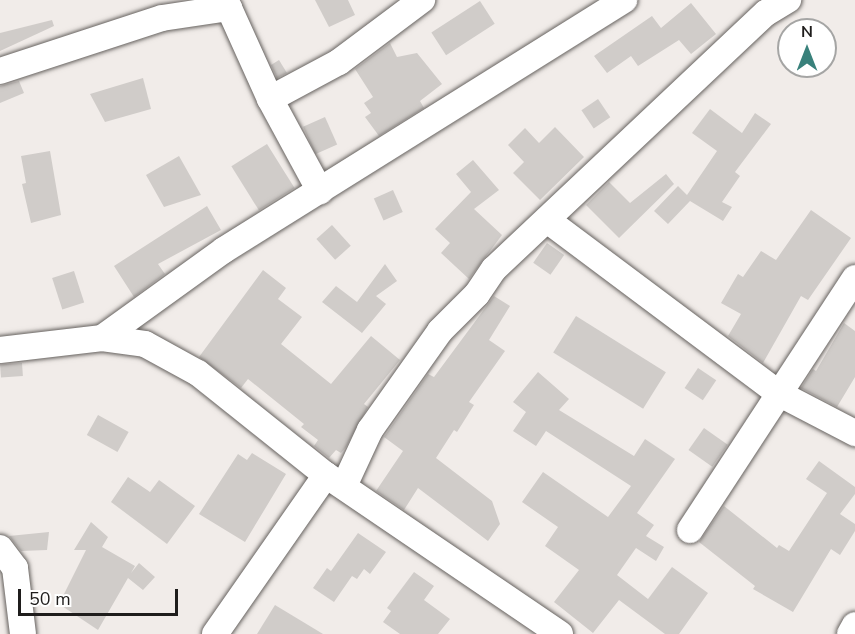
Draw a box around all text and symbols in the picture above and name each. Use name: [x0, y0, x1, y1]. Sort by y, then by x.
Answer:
north arrow: [777, 18, 837, 78]
text: N: [801, 21, 813, 43]
scale bar: [21, 577, 182, 615]
text: 50 m: [29, 587, 71, 611]

